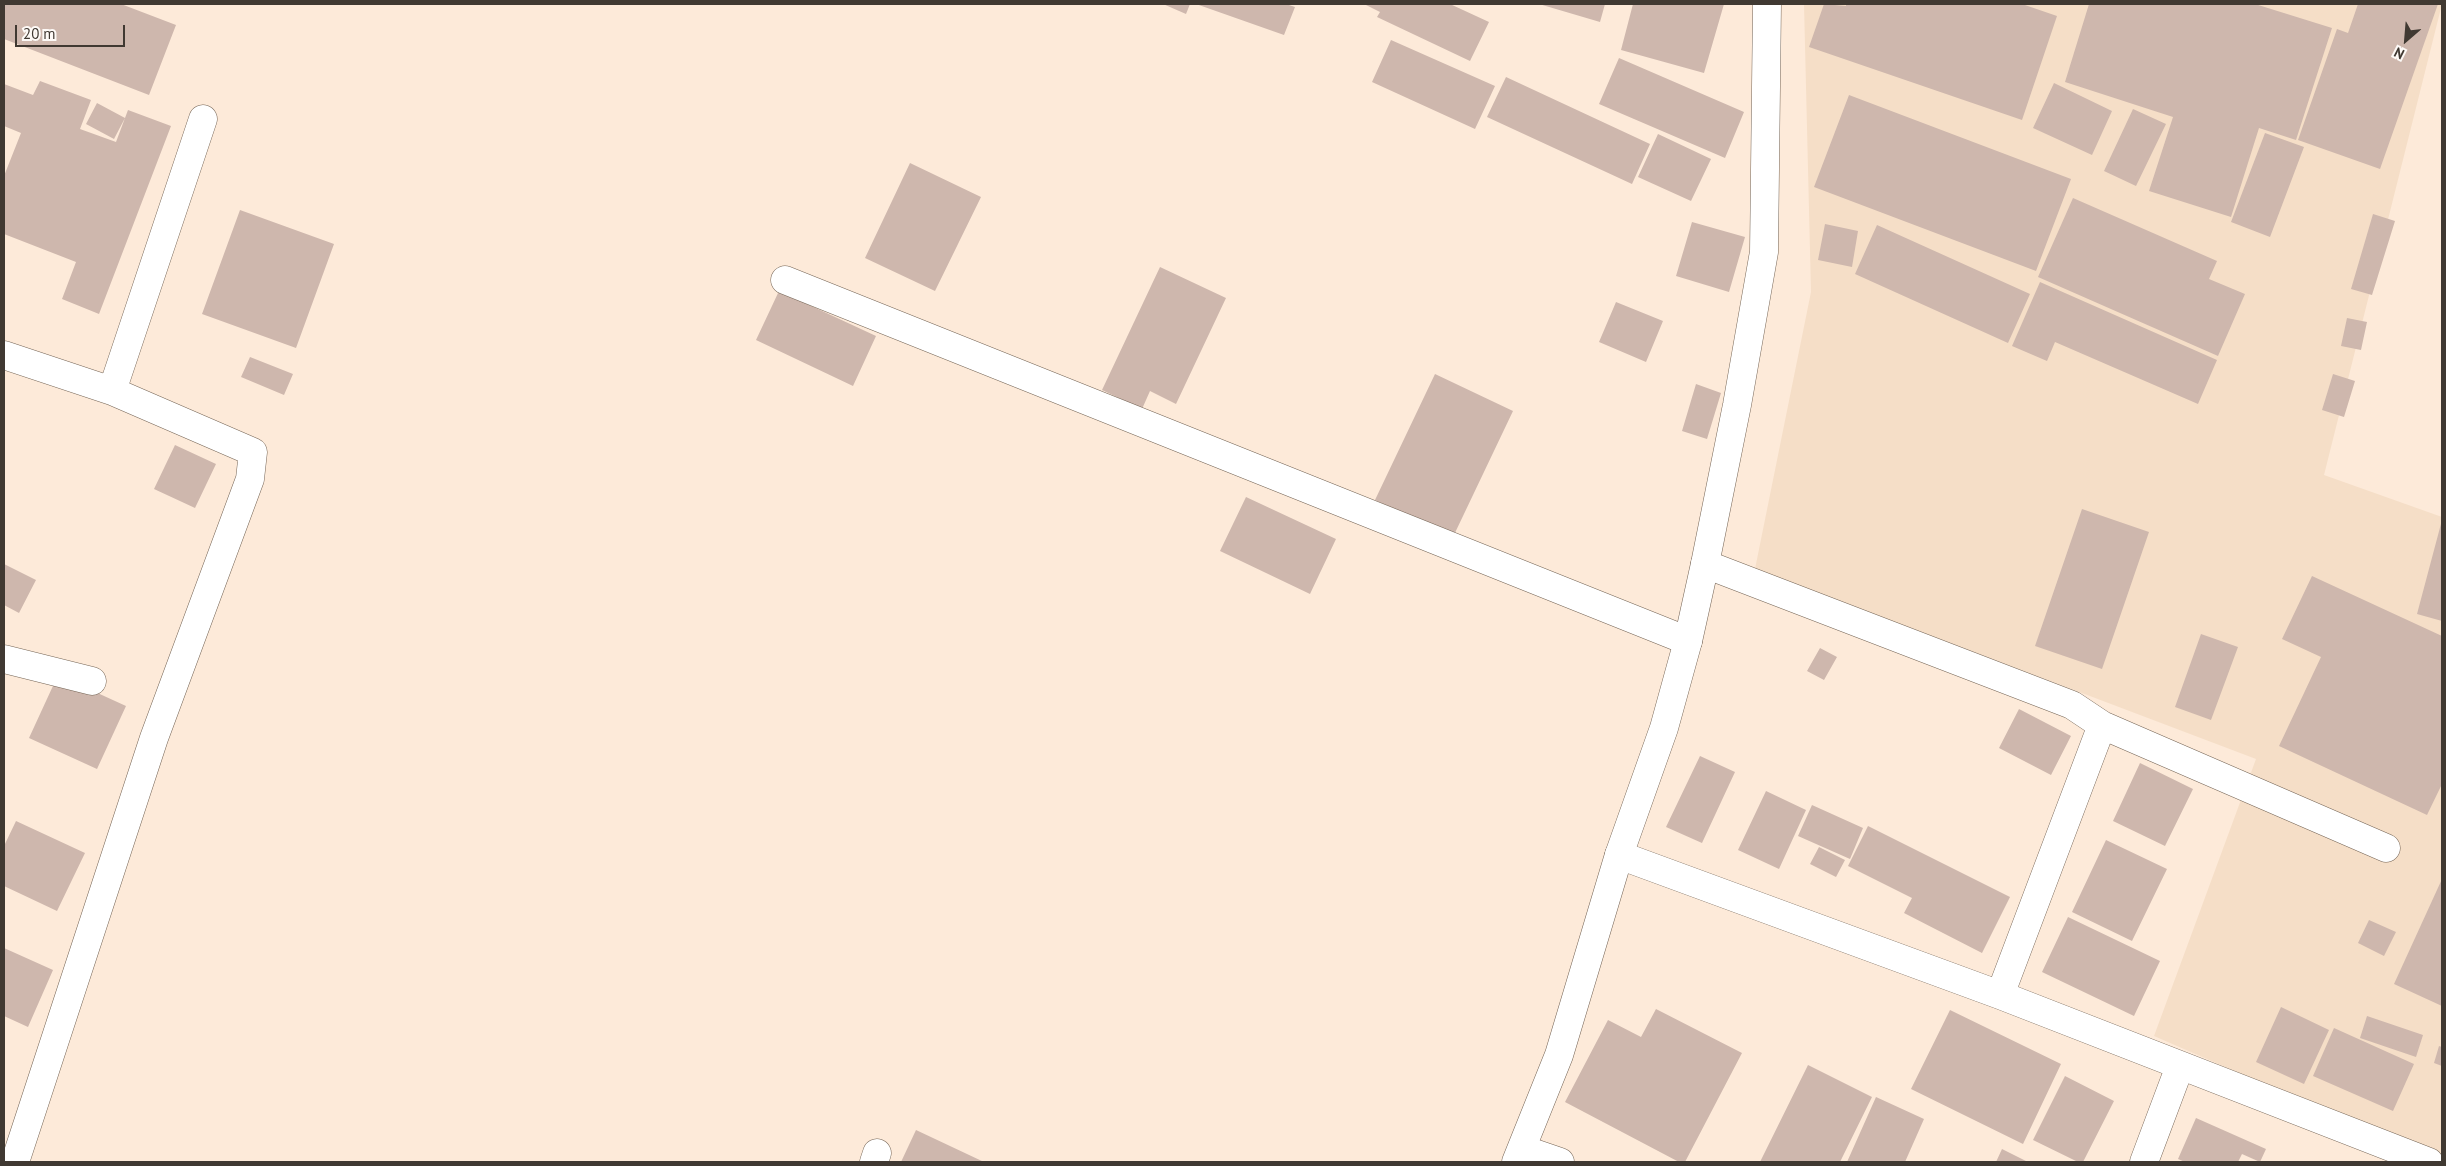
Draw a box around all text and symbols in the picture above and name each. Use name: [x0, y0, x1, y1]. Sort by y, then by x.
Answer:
scale bar: [18, 15, 128, 47]
north arrow: [2381, 15, 2431, 65]
text: 20 m: [23, 24, 56, 43]
text: N: [2391, 43, 2407, 63]

